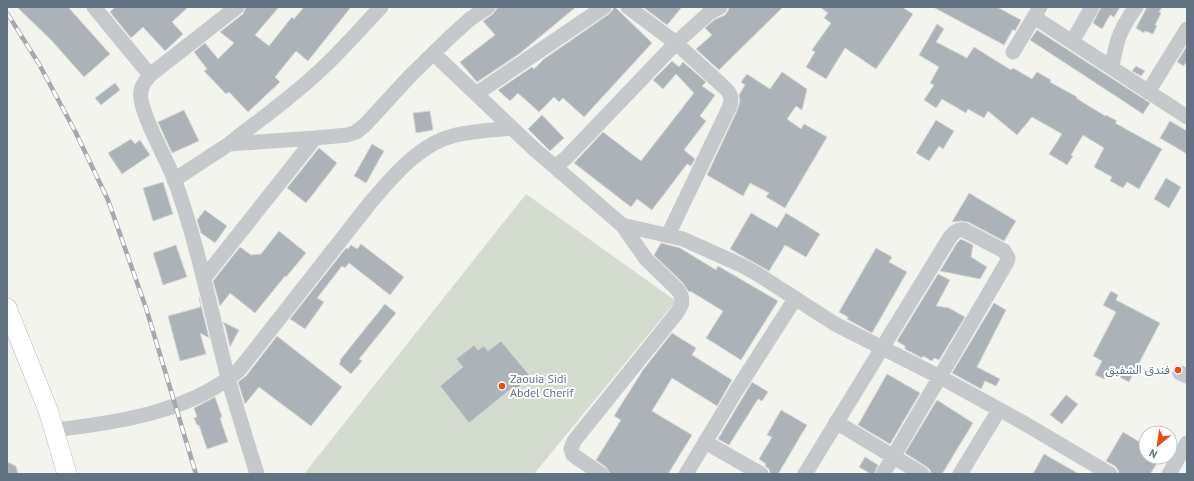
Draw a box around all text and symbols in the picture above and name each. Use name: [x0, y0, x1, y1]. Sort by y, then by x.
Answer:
place label: فندق الشفيق: [1105, 362, 1170, 378]
marker: فندق الشفيق: [1173, 365, 1183, 375]
place label: Zaouia Sidi Abdel Cherif: [510, 371, 575, 400]
marker: Zaouia Sidi Abdel Cherif: [497, 381, 507, 391]
north arrow: [1138, 425, 1178, 465]
text: N: [1147, 446, 1160, 462]

